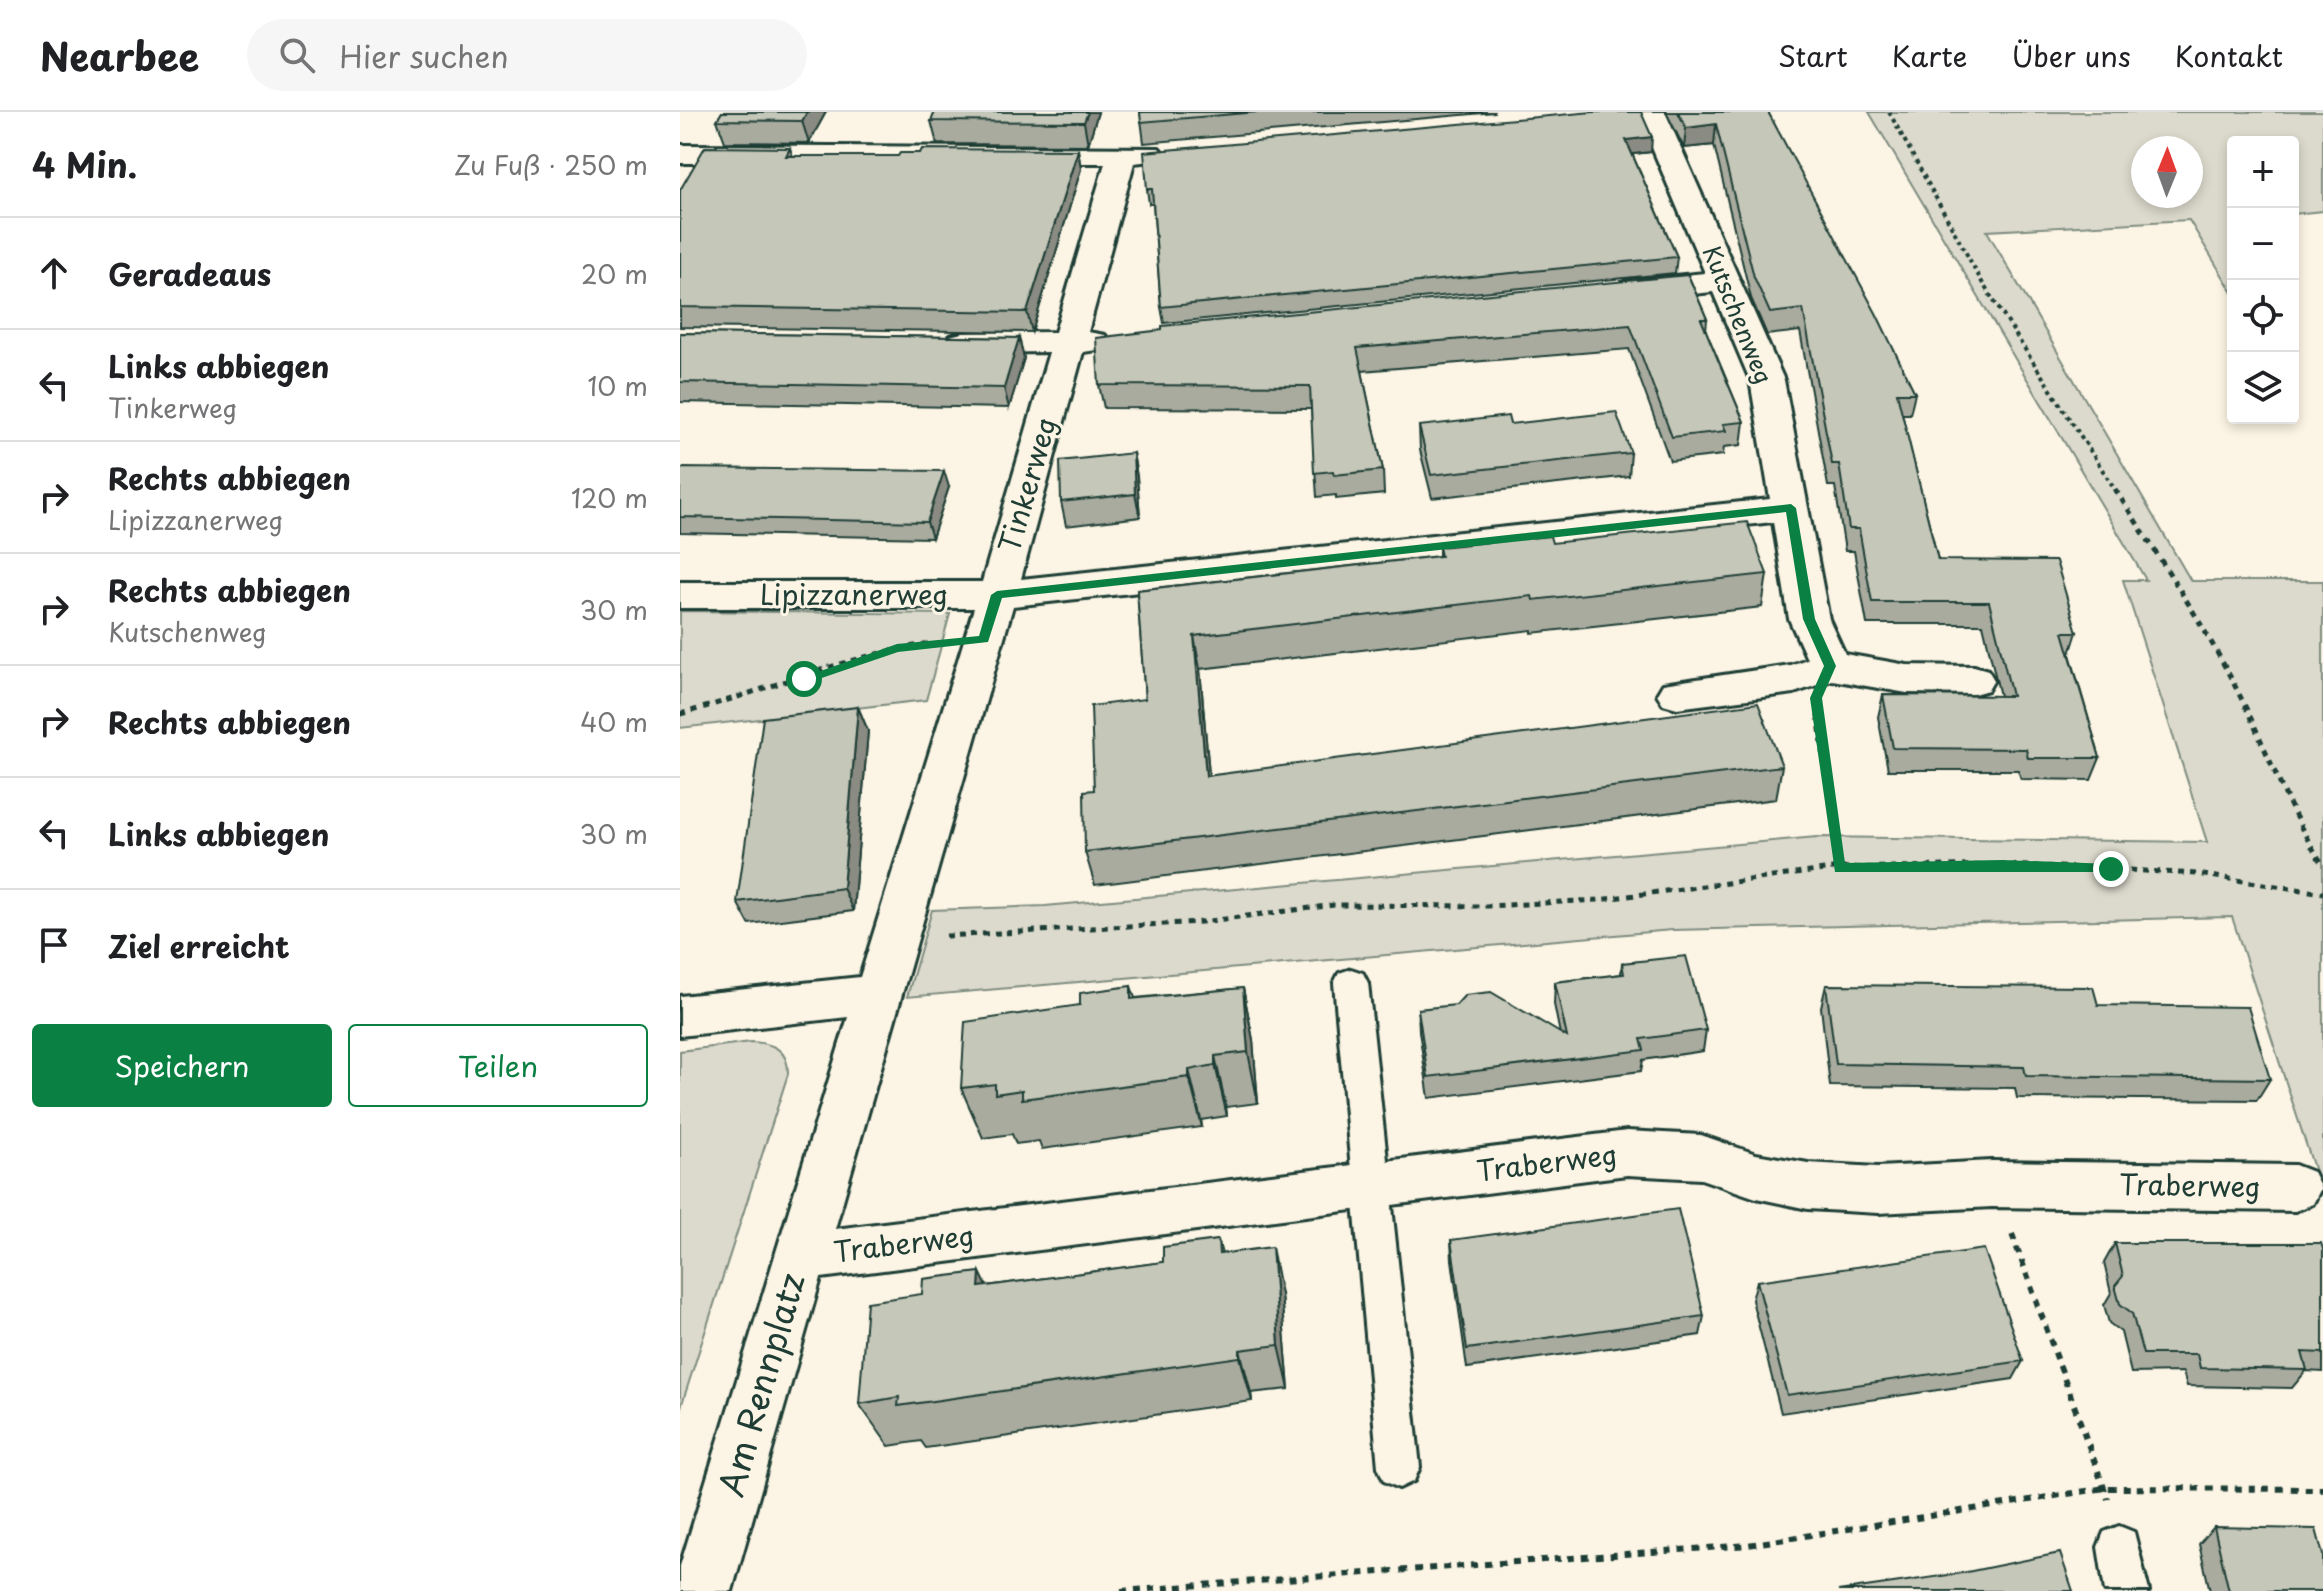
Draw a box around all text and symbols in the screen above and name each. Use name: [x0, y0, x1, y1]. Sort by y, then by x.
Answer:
search box: [247, 19, 807, 91]
text: Nearbee: [40, 27, 199, 84]
icon: search: [275, 33, 319, 77]
text: Hier suchen: [339, 33, 508, 78]
text: Start: [1778, 34, 1848, 77]
text: Karte: [1892, 34, 1967, 77]
text: Über uns: [2011, 34, 2131, 77]
text: Kontakt: [2175, 34, 2283, 77]
north arrow: [2131, 136, 2203, 208]
map controls: [2227, 136, 2299, 424]
button: +: [2227, 136, 2299, 208]
text: 4 Min.: [32, 138, 137, 190]
text: Zu Fuß · 250 m: [454, 145, 648, 184]
button: −: [2227, 208, 2299, 280]
street label: Kutschenweg: [1695, 240, 1783, 389]
icon: ahead: [32, 251, 76, 295]
text: Geradeaus: [108, 251, 271, 296]
text: 20 m: [581, 254, 648, 293]
button: locate: [2227, 280, 2299, 352]
text: Links abbiegen: [108, 343, 329, 388]
button: layers: [2227, 352, 2299, 424]
icon: left: [32, 363, 76, 407]
text: 10 m: [587, 366, 648, 405]
text: Tinkerweg: [108, 388, 237, 427]
street label: Tinkerweg: [987, 412, 1066, 557]
text: Rechts abbiegen: [108, 455, 351, 500]
icon: right: [32, 475, 76, 519]
text: 120 m: [571, 478, 648, 517]
text: Lipizzanerweg: [108, 500, 283, 539]
text: Rechts abbiegen: [108, 567, 351, 612]
street label: Lipizzanerweg: [760, 572, 948, 615]
icon: right: [32, 587, 76, 631]
text: 30 m: [580, 590, 648, 629]
text: Kutschenweg: [108, 612, 267, 651]
route start: [786, 661, 822, 697]
icon: right: [32, 699, 76, 743]
text: Rechts abbiegen: [108, 699, 351, 744]
text: 40 m: [580, 702, 648, 741]
icon: left: [32, 811, 76, 855]
text: Links abbiegen: [108, 811, 329, 856]
text: 30 m: [580, 814, 648, 853]
route end: [2093, 851, 2129, 887]
icon: arrive: [32, 923, 76, 967]
text: Ziel erreicht: [108, 923, 290, 968]
button: Speichern: [32, 1024, 332, 1107]
button: Teilen: [348, 1024, 648, 1107]
street label: Traberweg: [1474, 1132, 1620, 1191]
street label: Traberweg: [2119, 1162, 2261, 1207]
street label: Traberweg: [831, 1213, 977, 1272]
street label: Am Rennplatz: [703, 1267, 817, 1502]

